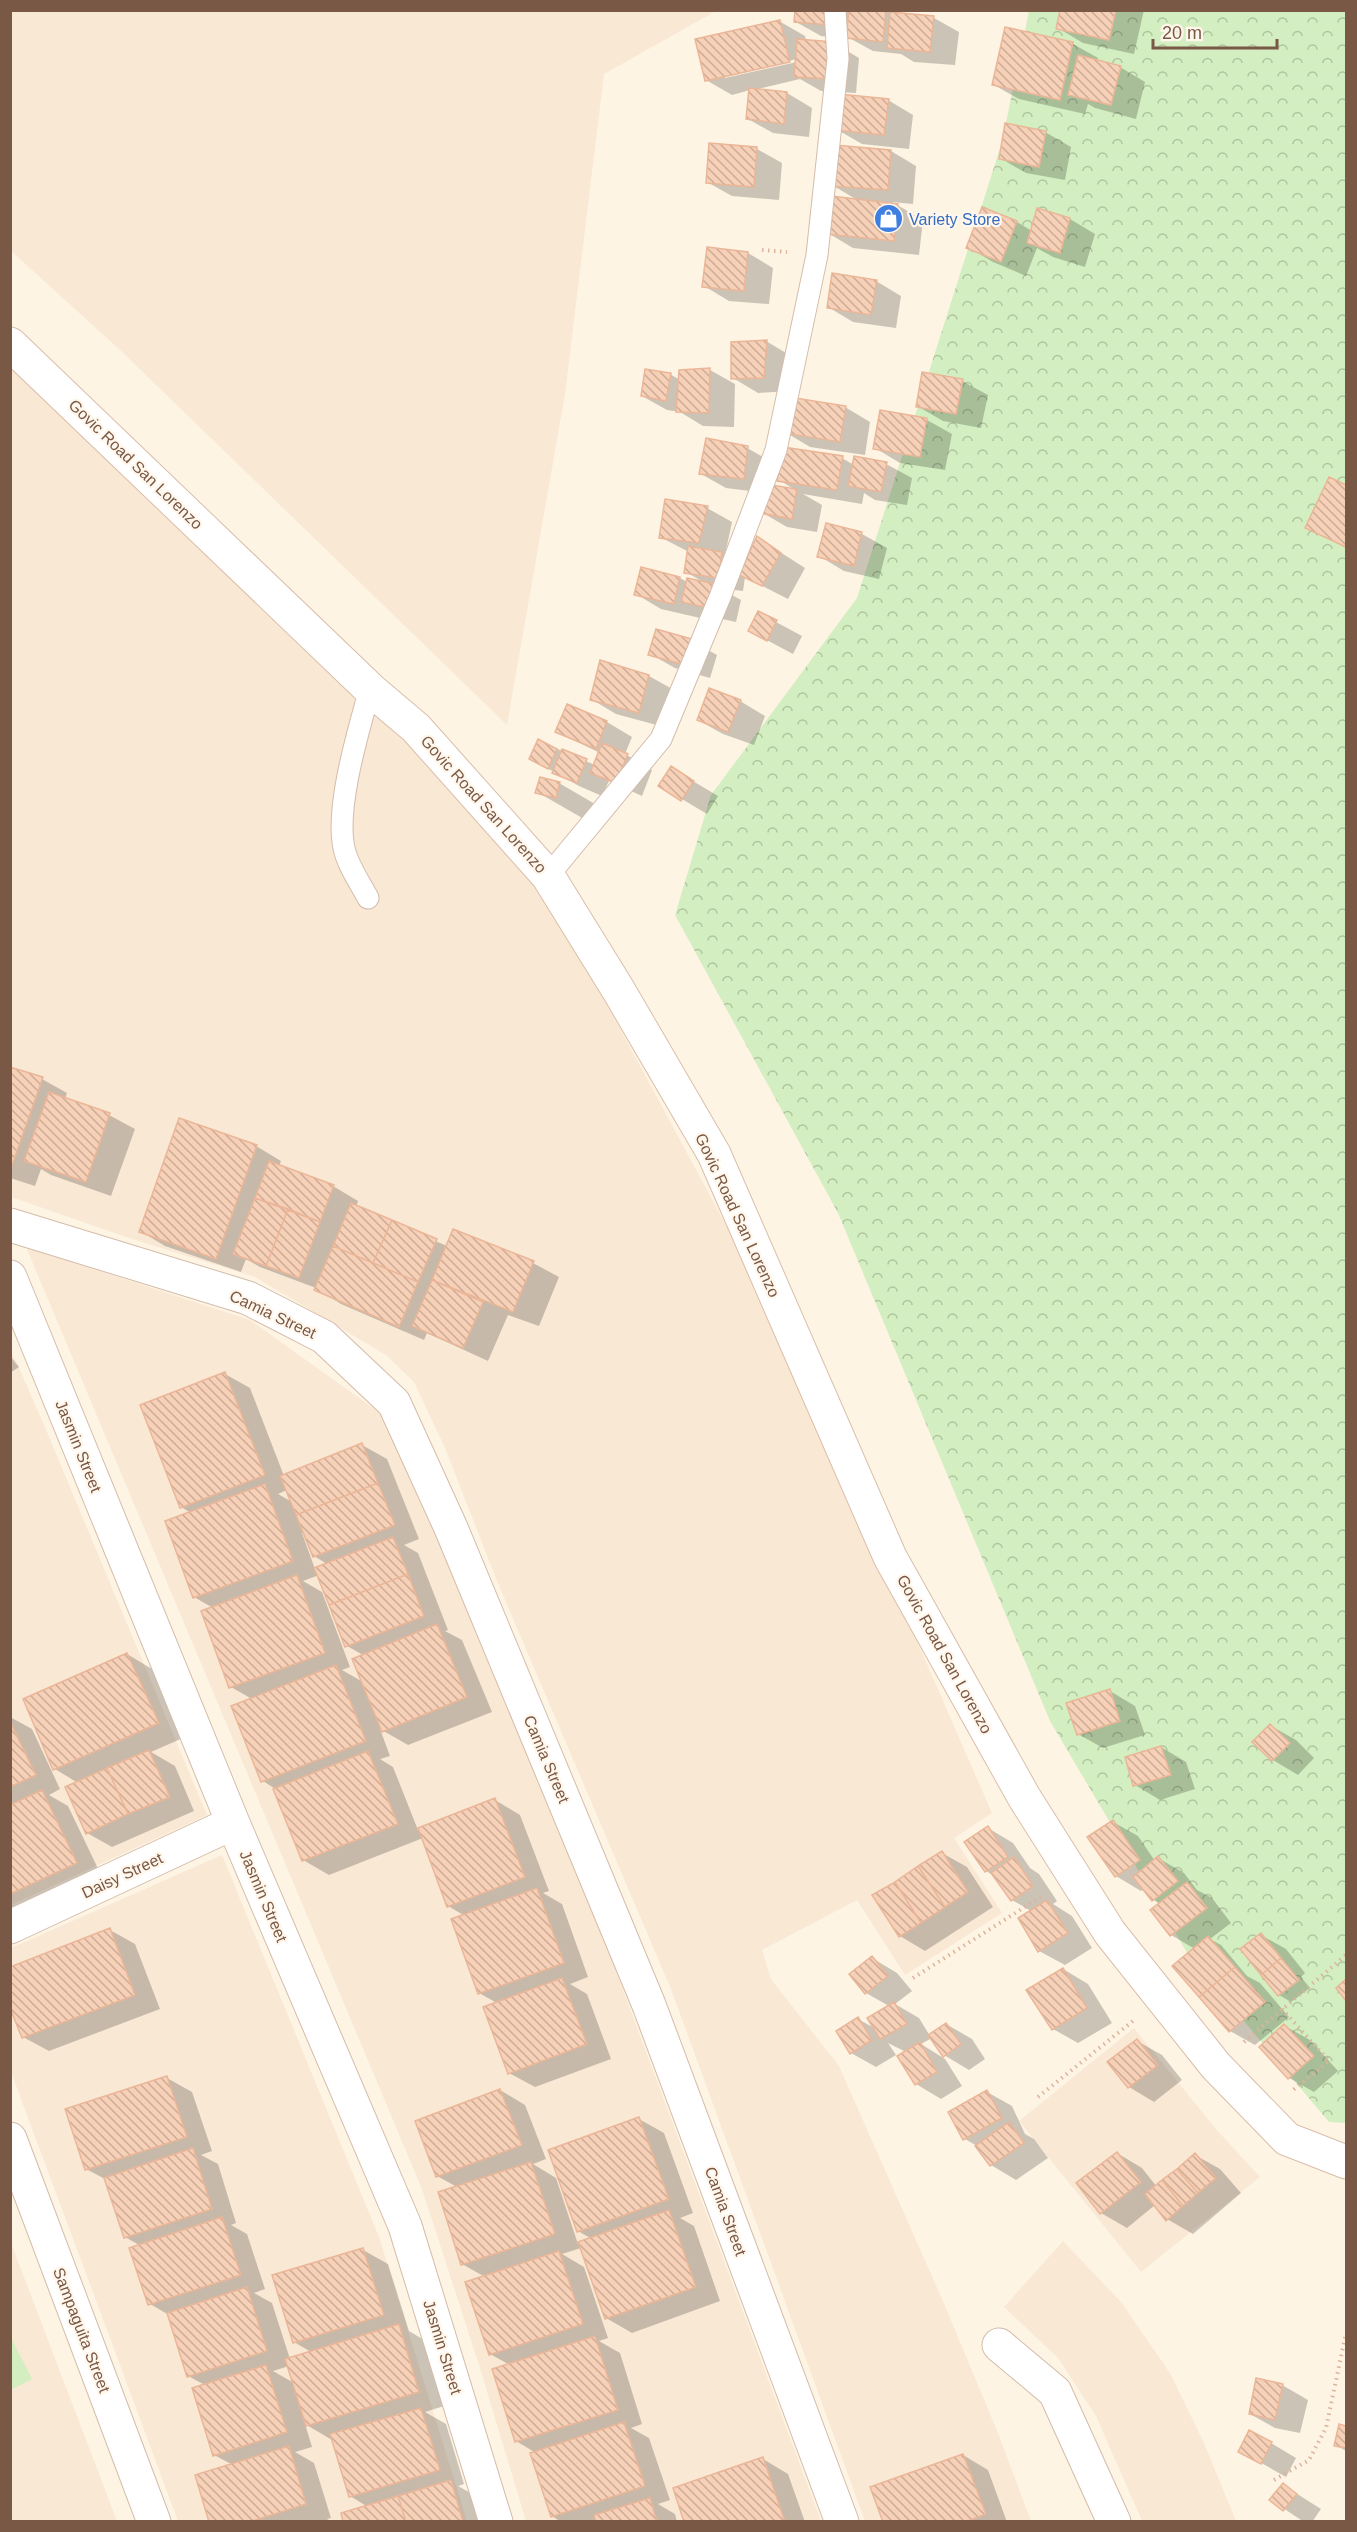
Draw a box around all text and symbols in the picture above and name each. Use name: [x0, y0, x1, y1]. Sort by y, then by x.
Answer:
scale bar: [1153, 12, 1278, 50]
text: 20 m: [1162, 23, 1202, 43]
shop icon: Variety Store: [872, 203, 904, 235]
place label: Variety Store: [909, 211, 1000, 228]
street label: Govic Road San Lorenzo: [65, 396, 206, 533]
street label: Govic Road San Lorenzo: [417, 732, 550, 877]
street label: Govic Road San Lorenzo: [692, 1131, 783, 1300]
street label: Camia Street: [227, 1287, 319, 1342]
street label: Jasmin Street: [52, 1398, 105, 1495]
street label: Govic Road San Lorenzo: [894, 1572, 995, 1737]
street label: Camia Street: [520, 1713, 573, 1806]
street label: Jasmin Street: [237, 1848, 291, 1945]
street label: Daisy Street: [79, 1849, 166, 1902]
street label: Camia Street: [702, 2164, 750, 2258]
street label: Sampaguita Street: [50, 2265, 113, 2396]
street label: Jasmin Street: [420, 2298, 465, 2397]

